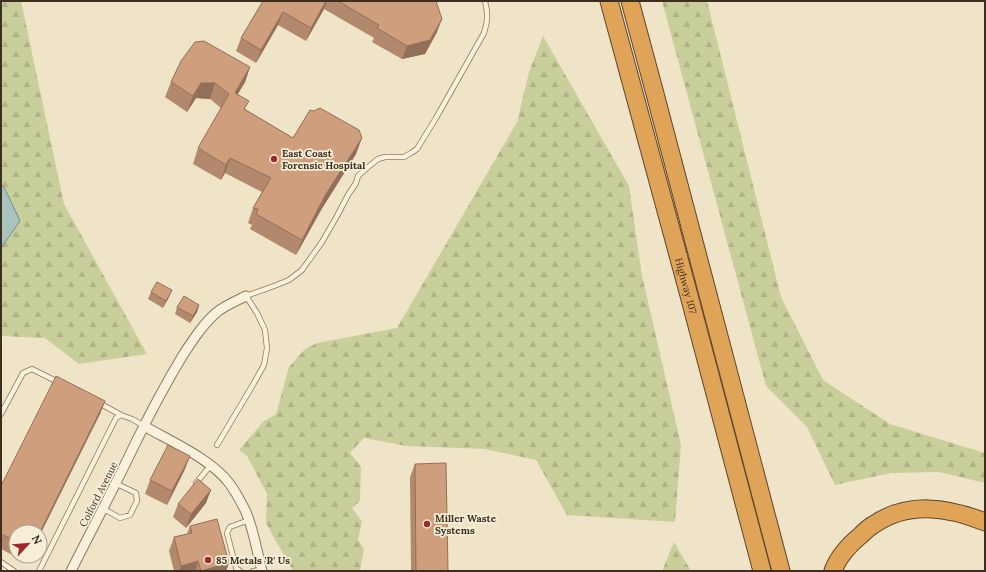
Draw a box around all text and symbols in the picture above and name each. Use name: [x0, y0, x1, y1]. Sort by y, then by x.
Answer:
place label: East Coast Forensic Hospital: [282, 147, 365, 172]
marker: East Coast Forensic Hospital: [269, 154, 279, 164]
street label: Highway 107: [672, 256, 700, 316]
street label: Colford Avenue: [76, 459, 121, 529]
place label: Miller Waste Systems: [435, 512, 497, 537]
marker: Miller Waste Systems: [422, 519, 432, 529]
north arrow: [8, 524, 48, 564]
text: N: [29, 533, 45, 547]
place label: 85 Metals 'R' Us: [216, 554, 290, 567]
marker: 85 Metals 'R' Us: [203, 555, 213, 565]

